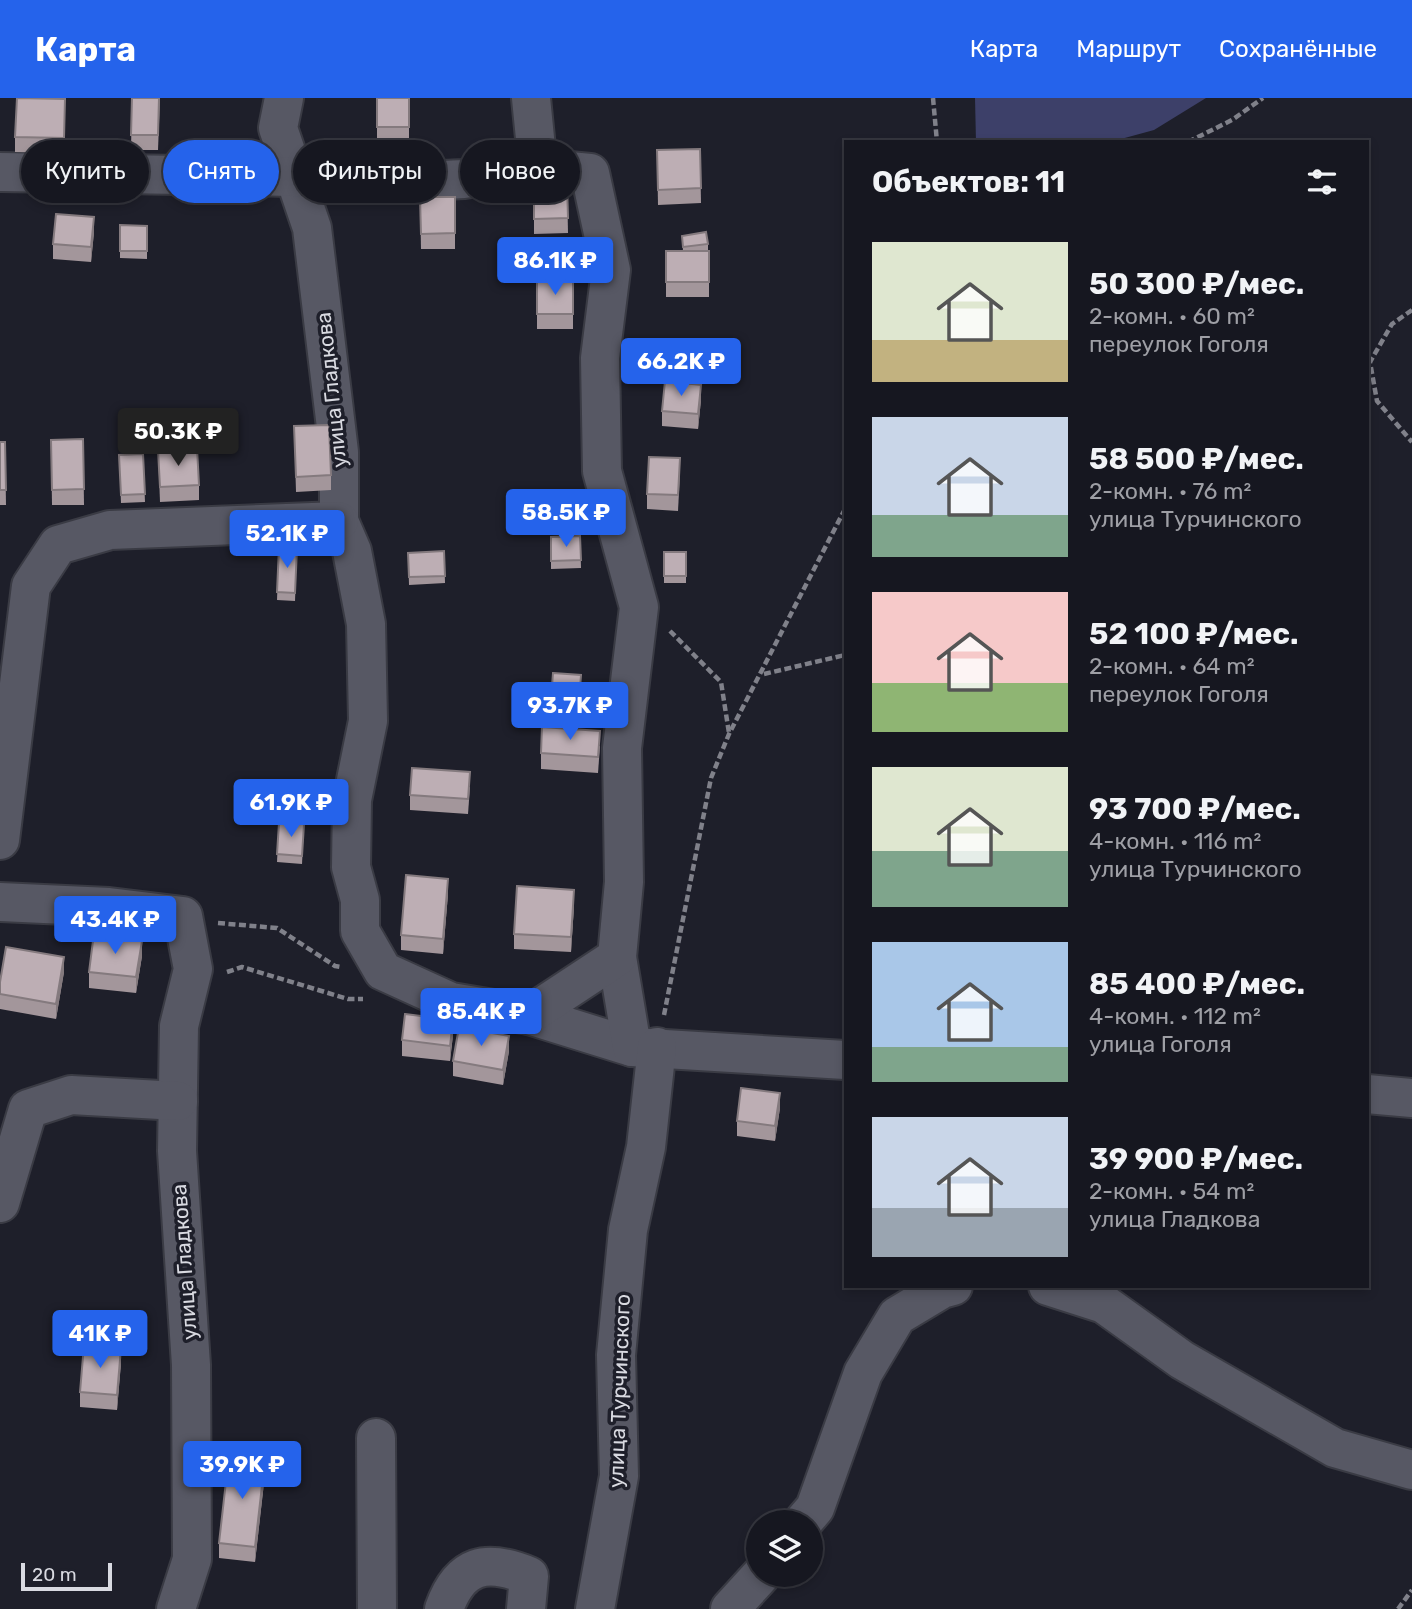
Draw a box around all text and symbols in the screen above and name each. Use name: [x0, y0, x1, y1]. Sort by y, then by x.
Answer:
text: Карта: [35, 30, 136, 69]
text: Карта: [970, 35, 1038, 63]
text: Маршрут: [1076, 35, 1181, 63]
text: Сохранённые: [1219, 35, 1377, 63]
chip: Купить: [21, 140, 149, 203]
chip: Снять: [163, 140, 279, 203]
chip: Фильтры: [293, 140, 446, 203]
chip: Новое: [460, 140, 580, 203]
icon: filters: [1303, 163, 1341, 201]
text: Объектов: 11: [872, 164, 1065, 200]
pin: 86.1K ₽: [490, 238, 620, 297]
text: 86.1K ₽: [513, 246, 597, 274]
text: 50 300 ₽/мес.: [1089, 266, 1304, 302]
icon: home: [928, 270, 1012, 354]
text: 2-комн. · 60 m²: [1089, 302, 1255, 330]
street label: улица Гладкова: [310, 311, 352, 469]
text: переулок Гоголя: [1089, 330, 1269, 358]
pin: 66.2K ₽: [616, 338, 746, 398]
text: 66.2K ₽: [637, 347, 725, 375]
pin: 50.3K ₽: [113, 408, 243, 468]
text: 50.3K ₽: [134, 417, 222, 445]
text: 58 500 ₽/мес.: [1089, 441, 1304, 477]
icon: home: [928, 445, 1012, 529]
text: 2-комн. · 76 m²: [1089, 477, 1251, 505]
pin: 58.5K ₽: [501, 490, 631, 549]
text: 58.5K ₽: [522, 498, 610, 526]
text: улица Турчинского: [1089, 505, 1302, 533]
pin: 52.1K ₽: [222, 510, 352, 570]
text: 52.1K ₽: [246, 519, 328, 547]
text: 52 100 ₽/мес.: [1089, 616, 1299, 652]
icon: home: [928, 620, 1012, 704]
text: 2-комн. · 64 m²: [1089, 652, 1255, 680]
text: переулок Гоголя: [1089, 680, 1269, 708]
pin: 93.7K ₽: [505, 682, 635, 742]
text: 93.7K ₽: [527, 691, 613, 719]
pin: 61.9K ₽: [226, 780, 356, 839]
text: 61.9K ₽: [250, 788, 332, 816]
text: 93 700 ₽/мес.: [1089, 791, 1301, 827]
icon: home: [928, 795, 1012, 879]
text: 4-комн. · 116 m²: [1089, 827, 1261, 855]
text: улица Турчинского: [1089, 855, 1302, 883]
pin: 43.4K ₽: [50, 896, 180, 956]
text: 43.4K ₽: [70, 905, 160, 933]
text: 85 400 ₽/мес.: [1089, 966, 1305, 1002]
icon: home: [928, 970, 1012, 1054]
pin: 85.4K ₽: [416, 988, 546, 1048]
text: 85.4K ₽: [436, 997, 526, 1025]
text: 4-комн. · 112 m²: [1089, 1002, 1261, 1030]
text: улица Гоголя: [1089, 1030, 1232, 1058]
text: 39 900 ₽/мес.: [1089, 1141, 1303, 1177]
icon: home: [928, 1145, 1012, 1229]
text: 2-комн. · 54 m²: [1089, 1177, 1254, 1205]
street label: улица Гладкова: [166, 1183, 202, 1341]
text: улица Гладкова: [1089, 1205, 1260, 1233]
street label: улица Турчинского: [603, 1294, 635, 1488]
pin: 41K ₽: [51, 1310, 149, 1370]
text: 41K ₽: [68, 1319, 132, 1347]
pin: 39.9K ₽: [177, 1442, 307, 1501]
text: 39.9K ₽: [199, 1450, 285, 1478]
map controls: [746, 1510, 823, 1587]
button: layers: [746, 1510, 823, 1587]
scale bar: [21, 1560, 112, 1592]
text: 20 m: [32, 1563, 77, 1586]

